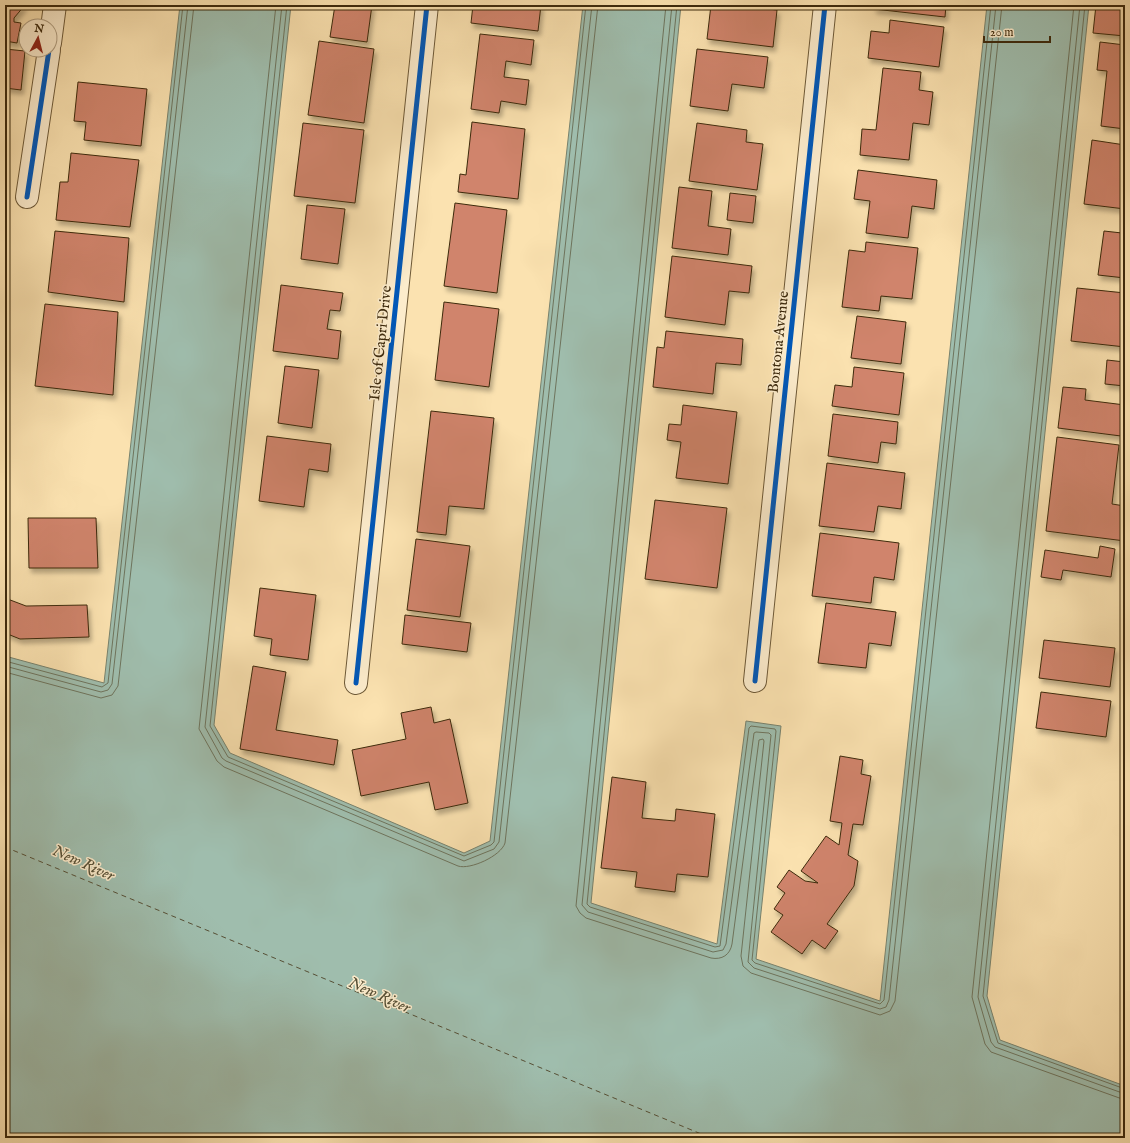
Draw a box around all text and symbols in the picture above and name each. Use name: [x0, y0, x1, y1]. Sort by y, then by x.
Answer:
north arrow: [18, 18, 58, 58]
scale bar: [984, 18, 1050, 44]
text: N: [33, 21, 45, 37]
text: 20 m: [990, 25, 1013, 40]
street label: Isle of Capri Drive: [365, 284, 396, 402]
street label: Bontona Avenue: [764, 290, 793, 394]
water label: New River: [49, 841, 119, 887]
water label: New River: [345, 973, 415, 1019]

